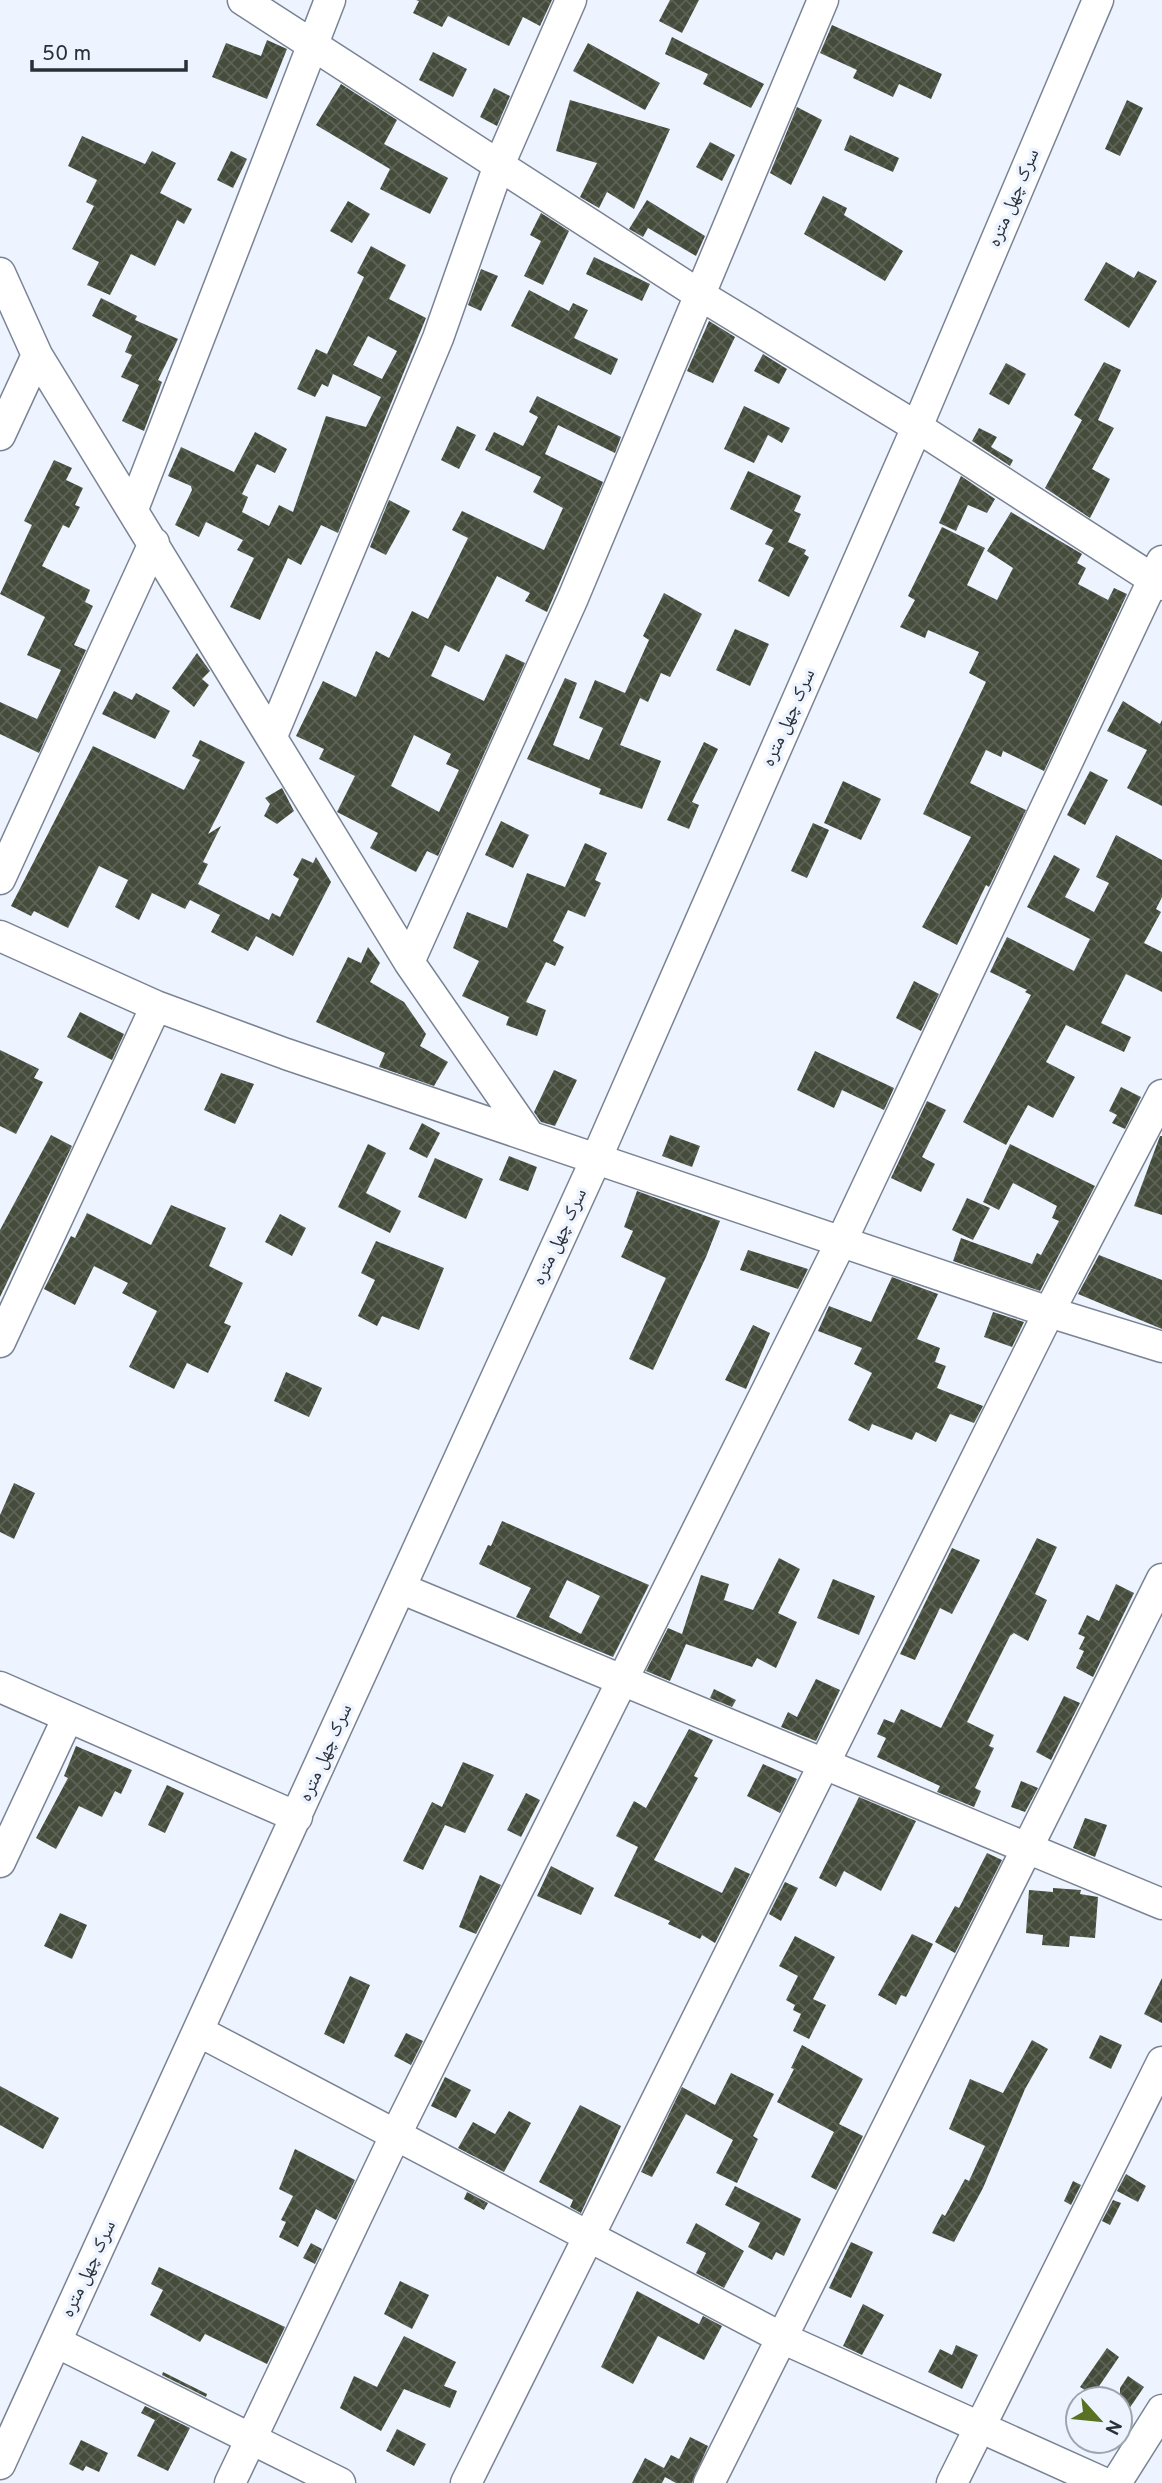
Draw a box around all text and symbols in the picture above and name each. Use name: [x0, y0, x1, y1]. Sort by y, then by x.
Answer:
scale bar: [32, 28, 186, 72]
text: 50 m: [42, 41, 91, 68]
street label: سرک چهل متره: [983, 145, 1045, 251]
street label: سرک چهل متره: [757, 665, 821, 771]
street label: سرک چهل متره: [527, 1185, 593, 1289]
street label: سرک چهل متره: [294, 1700, 358, 1806]
street label: سرک چهل متره: [56, 2217, 122, 2321]
north arrow: [1064, 2385, 1134, 2455]
text: N: [1099, 2415, 1126, 2438]

